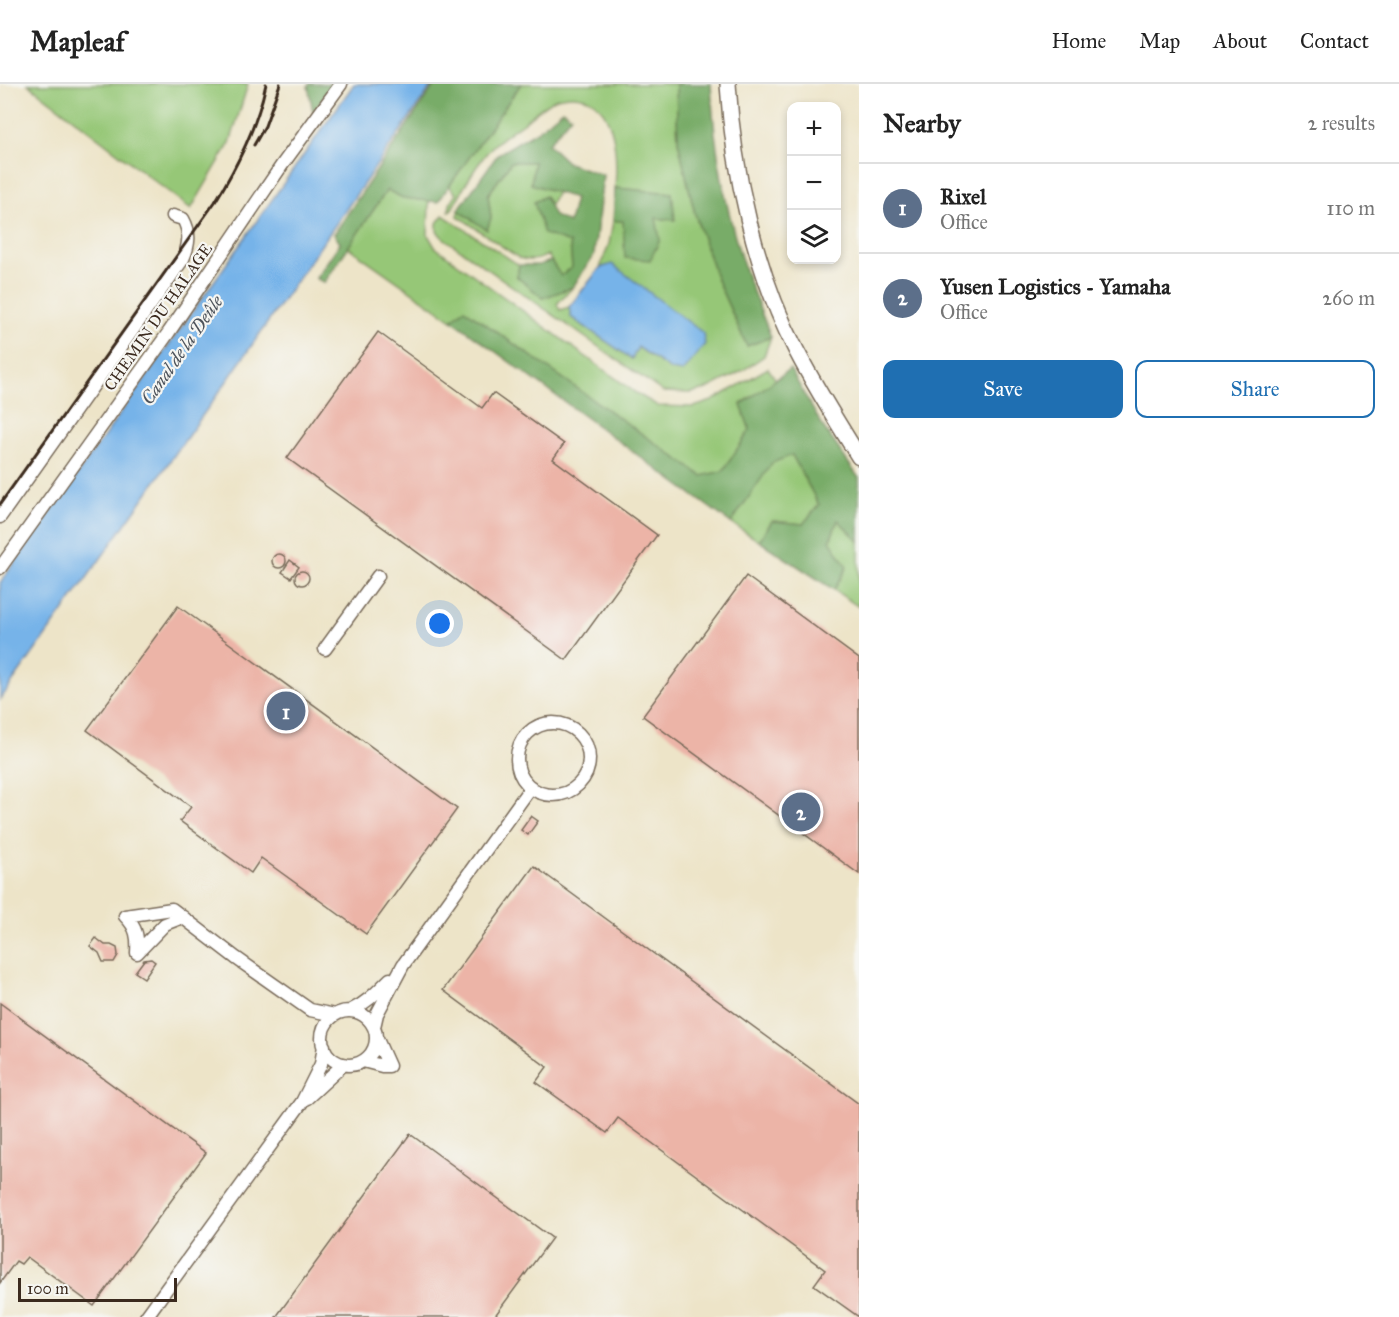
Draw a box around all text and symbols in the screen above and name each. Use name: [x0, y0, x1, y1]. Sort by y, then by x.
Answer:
text: Mapleaf: [30, 24, 125, 59]
text: Home: [1051, 28, 1106, 54]
text: Map: [1139, 28, 1180, 54]
text: About: [1213, 28, 1267, 54]
text: Contact: [1300, 28, 1369, 54]
map controls: [787, 102, 841, 264]
button: +: [787, 102, 841, 156]
text: Nearby: [883, 107, 961, 139]
text: 2 results: [1307, 111, 1375, 135]
button: −: [787, 156, 841, 210]
text: Rixel: [940, 183, 986, 210]
text: 1: [899, 196, 906, 220]
text: 110 m: [1327, 196, 1375, 220]
button: layers: [787, 210, 841, 264]
text: Office: [940, 210, 988, 234]
street label: CHEMIN DU HALAGE: [100, 240, 216, 394]
text: Yusen Logistics - Yamaha: [940, 273, 1171, 300]
text: 2: [898, 286, 907, 310]
text: 260 m: [1322, 286, 1375, 310]
water label: Canal de la Deûle: [136, 290, 228, 409]
text: Office: [940, 300, 988, 324]
button: Save: [883, 360, 1123, 418]
button: Share: [1135, 360, 1375, 418]
your location: [425, 609, 454, 638]
pin: 1: [266, 688, 306, 734]
pin: 2: [782, 790, 820, 834]
scale bar: [18, 1275, 177, 1302]
text: 100 m: [27, 1279, 69, 1298]

